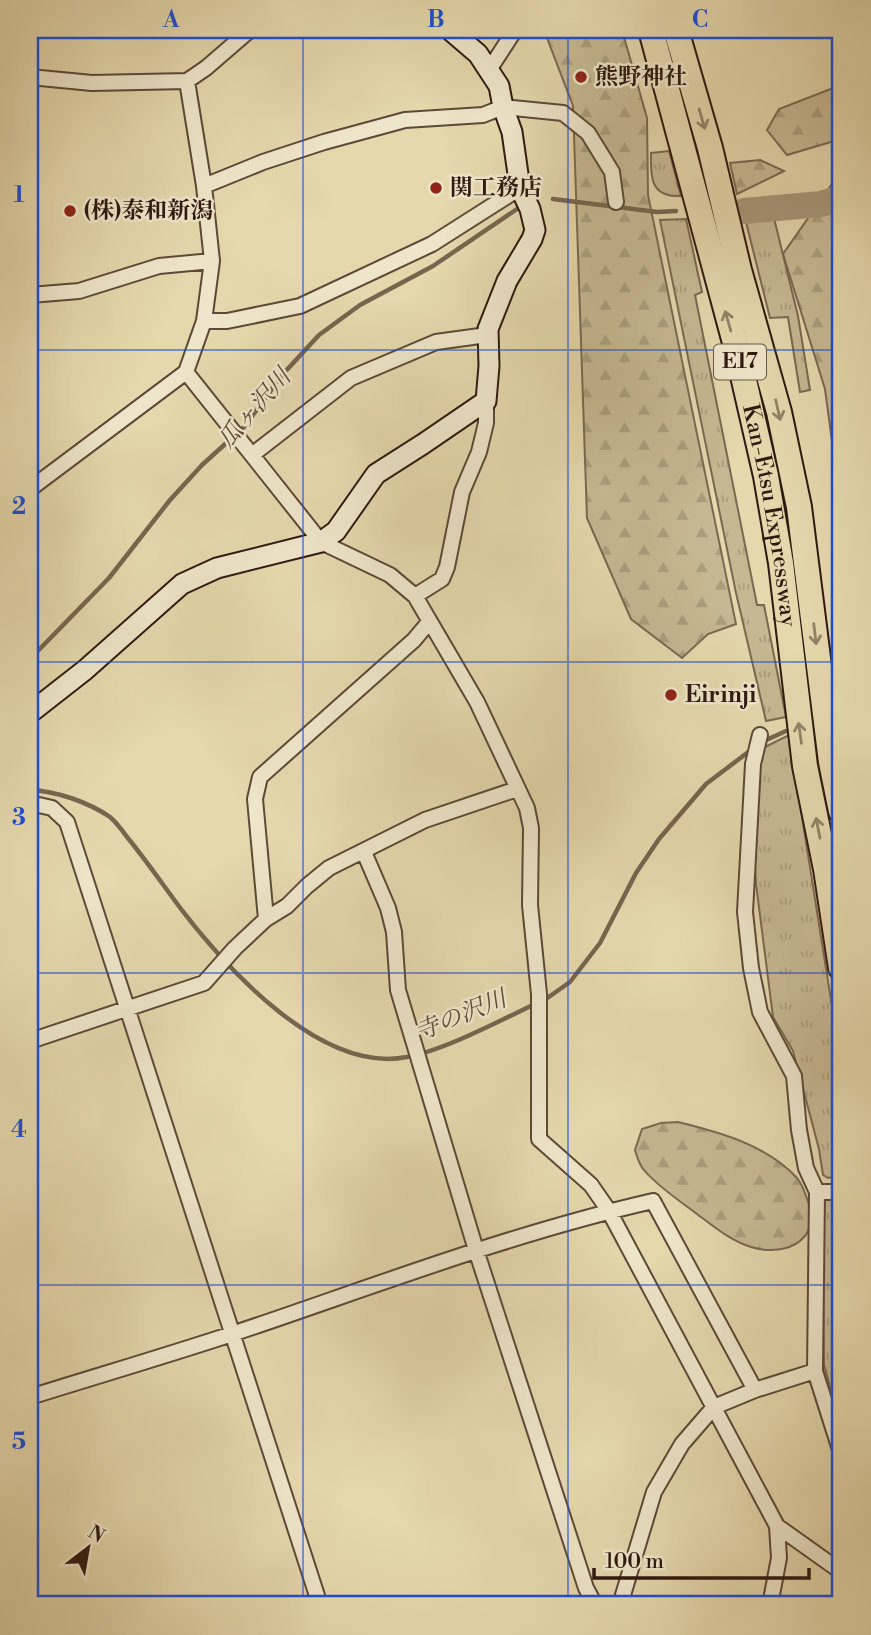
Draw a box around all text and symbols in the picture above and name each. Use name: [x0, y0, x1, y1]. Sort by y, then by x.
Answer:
text: A: [162, 6, 180, 34]
text: B: [427, 6, 445, 34]
text: C: [692, 6, 708, 34]
place label: 熊野神社: [595, 63, 687, 91]
marker: 熊野神社: [573, 69, 589, 85]
one-way arrow: [696, 107, 709, 130]
place label: 関工務店: [450, 174, 542, 202]
marker: 関工務店: [428, 180, 444, 196]
text: 1: [13, 181, 25, 209]
place label: (株)泰和新潟: [84, 197, 213, 225]
marker: (株)泰和新潟: [62, 203, 78, 219]
one-way arrow: [721, 310, 734, 332]
road number: E17: [714, 344, 766, 380]
water label: 瓜ヶ沢川: [212, 361, 300, 455]
one-way arrow: [772, 398, 785, 421]
street label: Kan-Etsu Expressway: [736, 401, 802, 629]
text: 2: [12, 493, 26, 521]
one-way arrow: [808, 622, 821, 645]
place label: Eirinji: [685, 681, 756, 709]
marker: Eirinji: [663, 687, 679, 703]
one-way arrow: [794, 723, 807, 745]
text: 3: [12, 804, 26, 832]
one-way arrow: [810, 817, 824, 840]
water label: 寺の沢川: [411, 983, 514, 1048]
text: 4: [11, 1116, 27, 1144]
text: 5: [12, 1428, 26, 1456]
north arrow: [52, 1512, 122, 1582]
text: N: [84, 1520, 109, 1548]
scale bar: [594, 1537, 810, 1581]
text: 100 m: [605, 1549, 664, 1575]

